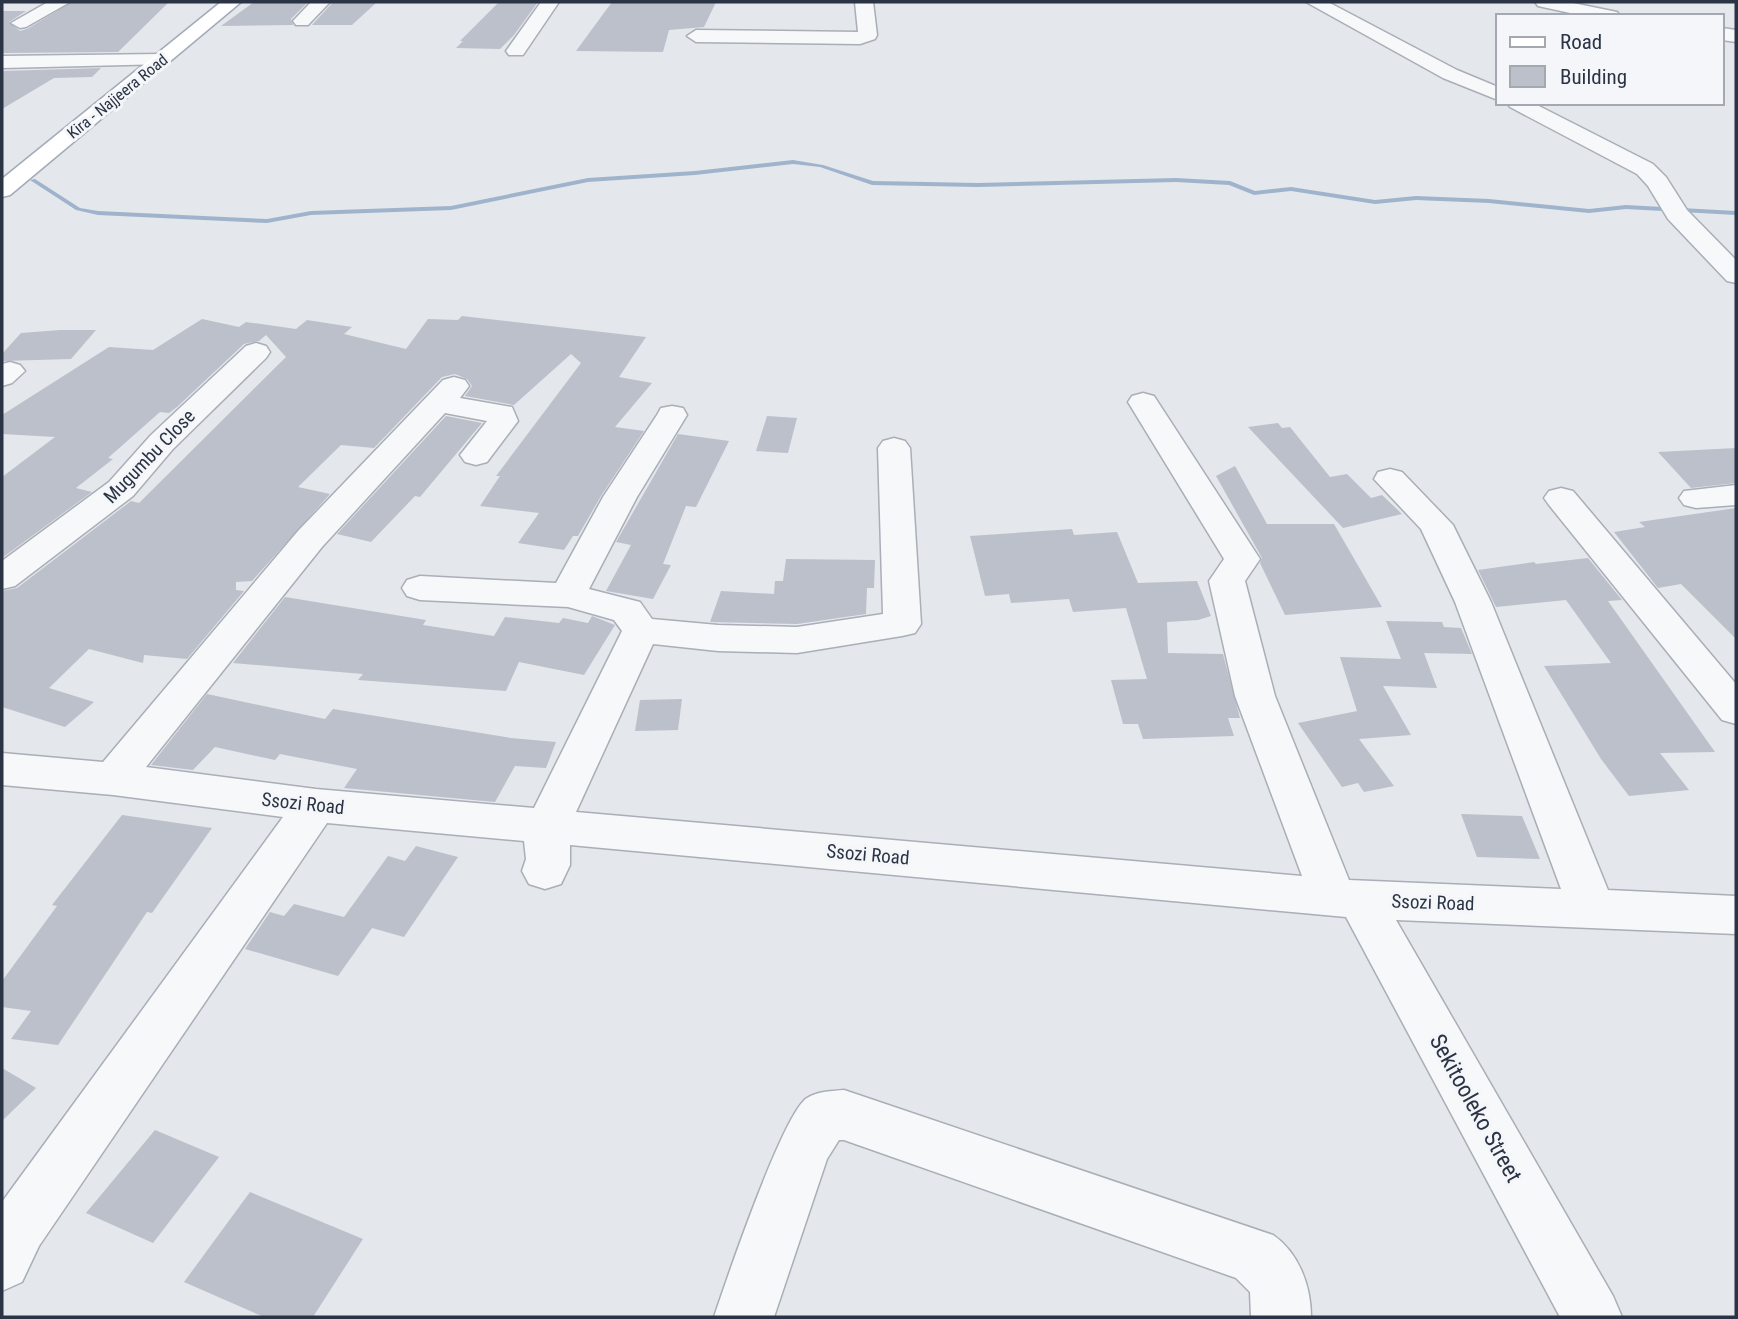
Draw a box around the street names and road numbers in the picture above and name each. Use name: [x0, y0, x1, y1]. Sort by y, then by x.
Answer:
street label: Kira - Najjeera Road: [63, 50, 171, 143]
street label: Mugumbu Close: [99, 405, 200, 508]
street label: Ssozi Road: [260, 788, 345, 819]
street label: Ssozi Road: [826, 839, 910, 870]
street label: Ssozi Road: [1391, 890, 1475, 915]
street label: Sekitooleko Street: [1424, 1029, 1527, 1187]

